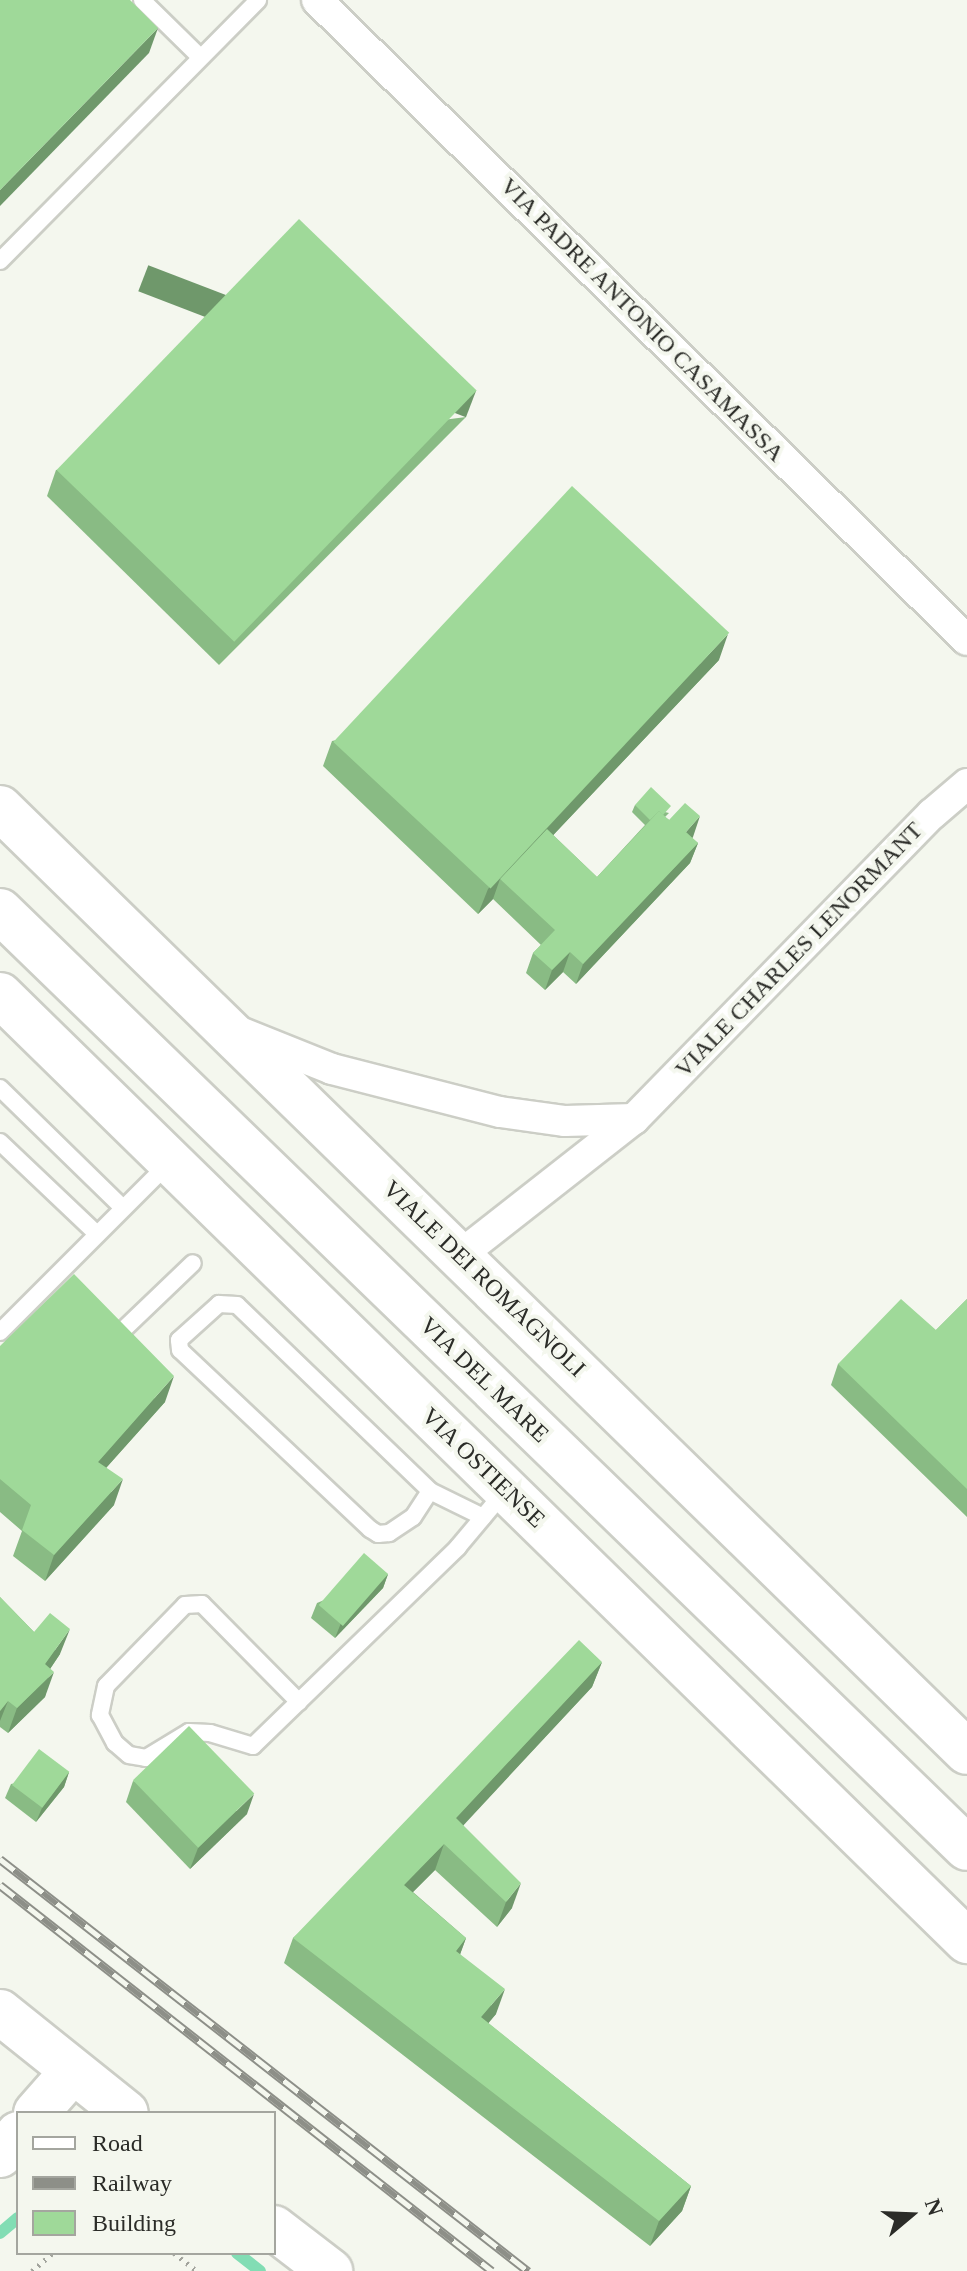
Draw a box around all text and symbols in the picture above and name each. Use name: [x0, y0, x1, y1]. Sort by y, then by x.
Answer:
street label: VIA PADRE ANTONIO CASAMASSA: [493, 171, 791, 469]
street label: VIALE CHARLES LENORMANT: [669, 816, 929, 1084]
street label: VIALE DEI ROMAGNOLI: [377, 1175, 591, 1383]
street label: VIA DEL MARE: [413, 1310, 555, 1450]
street label: VIA OSTIENSE: [415, 1401, 551, 1535]
legend: [16, 2111, 276, 2255]
text: Road: [92, 2130, 143, 2156]
text: Railway: [92, 2170, 172, 2196]
north arrow: [871, 2175, 951, 2255]
text: N: [920, 2195, 949, 2219]
text: Building: [92, 2210, 176, 2236]

